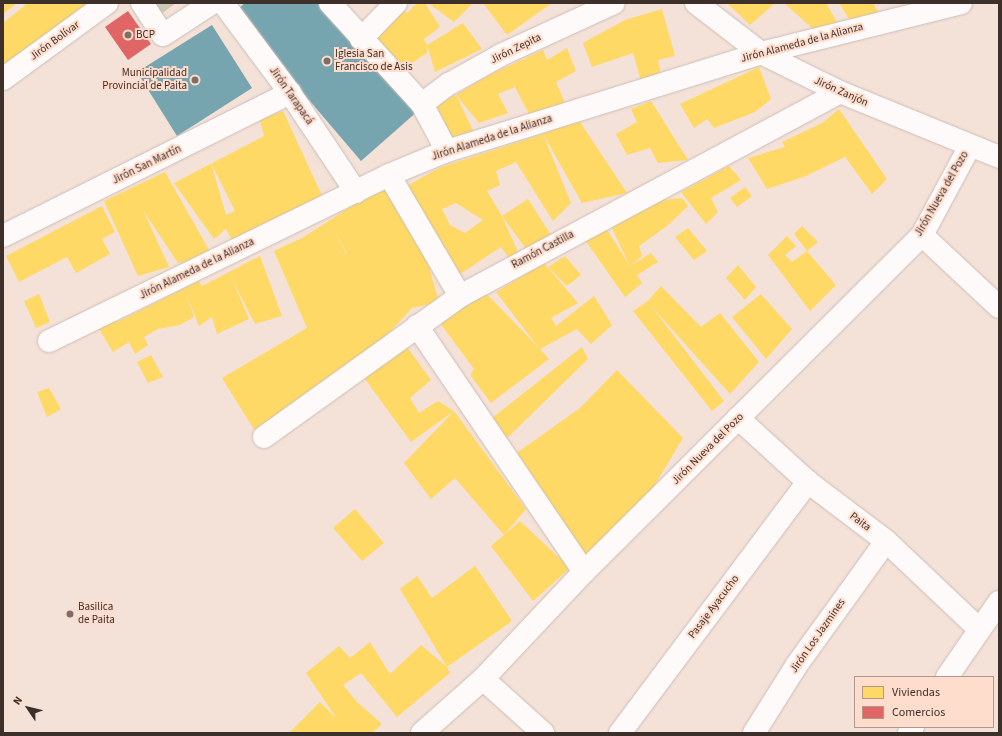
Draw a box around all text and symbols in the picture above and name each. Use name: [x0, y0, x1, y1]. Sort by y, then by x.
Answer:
street label: Jirón Bolívar: [28, 19, 82, 63]
street label: Jirón Alameda de la Alianza: [739, 20, 865, 66]
place label: BCP: [136, 28, 155, 42]
marker: BCP: [123, 30, 133, 40]
street label: Jirón Zepita: [488, 31, 544, 67]
place label: Iglesia San Francisco de Asis: [335, 48, 413, 74]
marker: Iglesia San Francisco de Asis: [322, 56, 332, 66]
street label: Jirón Tarapacá: [266, 65, 316, 127]
place label: Municipalidad Provincial de Paita: [102, 67, 187, 93]
street label: Jirón Zanjón: [812, 74, 870, 110]
marker: Municipalidad Provincial de Paita: [190, 75, 200, 85]
street label: Jirón Alameda de la Alianza: [430, 112, 554, 164]
street label: Jirón San Martín: [110, 143, 184, 187]
street label: Jirón Nueva del Pozo: [912, 149, 972, 239]
street label: Ramón Castilla: [510, 228, 576, 272]
street label: Jirón Alameda de la Alianza: [138, 235, 256, 303]
street label: Jirón Nueva del Pozo: [669, 410, 747, 488]
street label: Paita: [847, 510, 873, 534]
street label: Pasaje Ayacucho: [686, 573, 742, 641]
street label: Jirón Los Jazmines: [788, 596, 848, 676]
place label: Basilica de Paita: [78, 601, 115, 627]
marker: Basilica de Paita: [65, 609, 75, 619]
legend: [854, 676, 994, 728]
text: Viviendas: [892, 684, 940, 701]
north arrow: [8, 688, 48, 728]
text: N: [10, 694, 26, 708]
text: Comercios: [892, 704, 945, 721]

